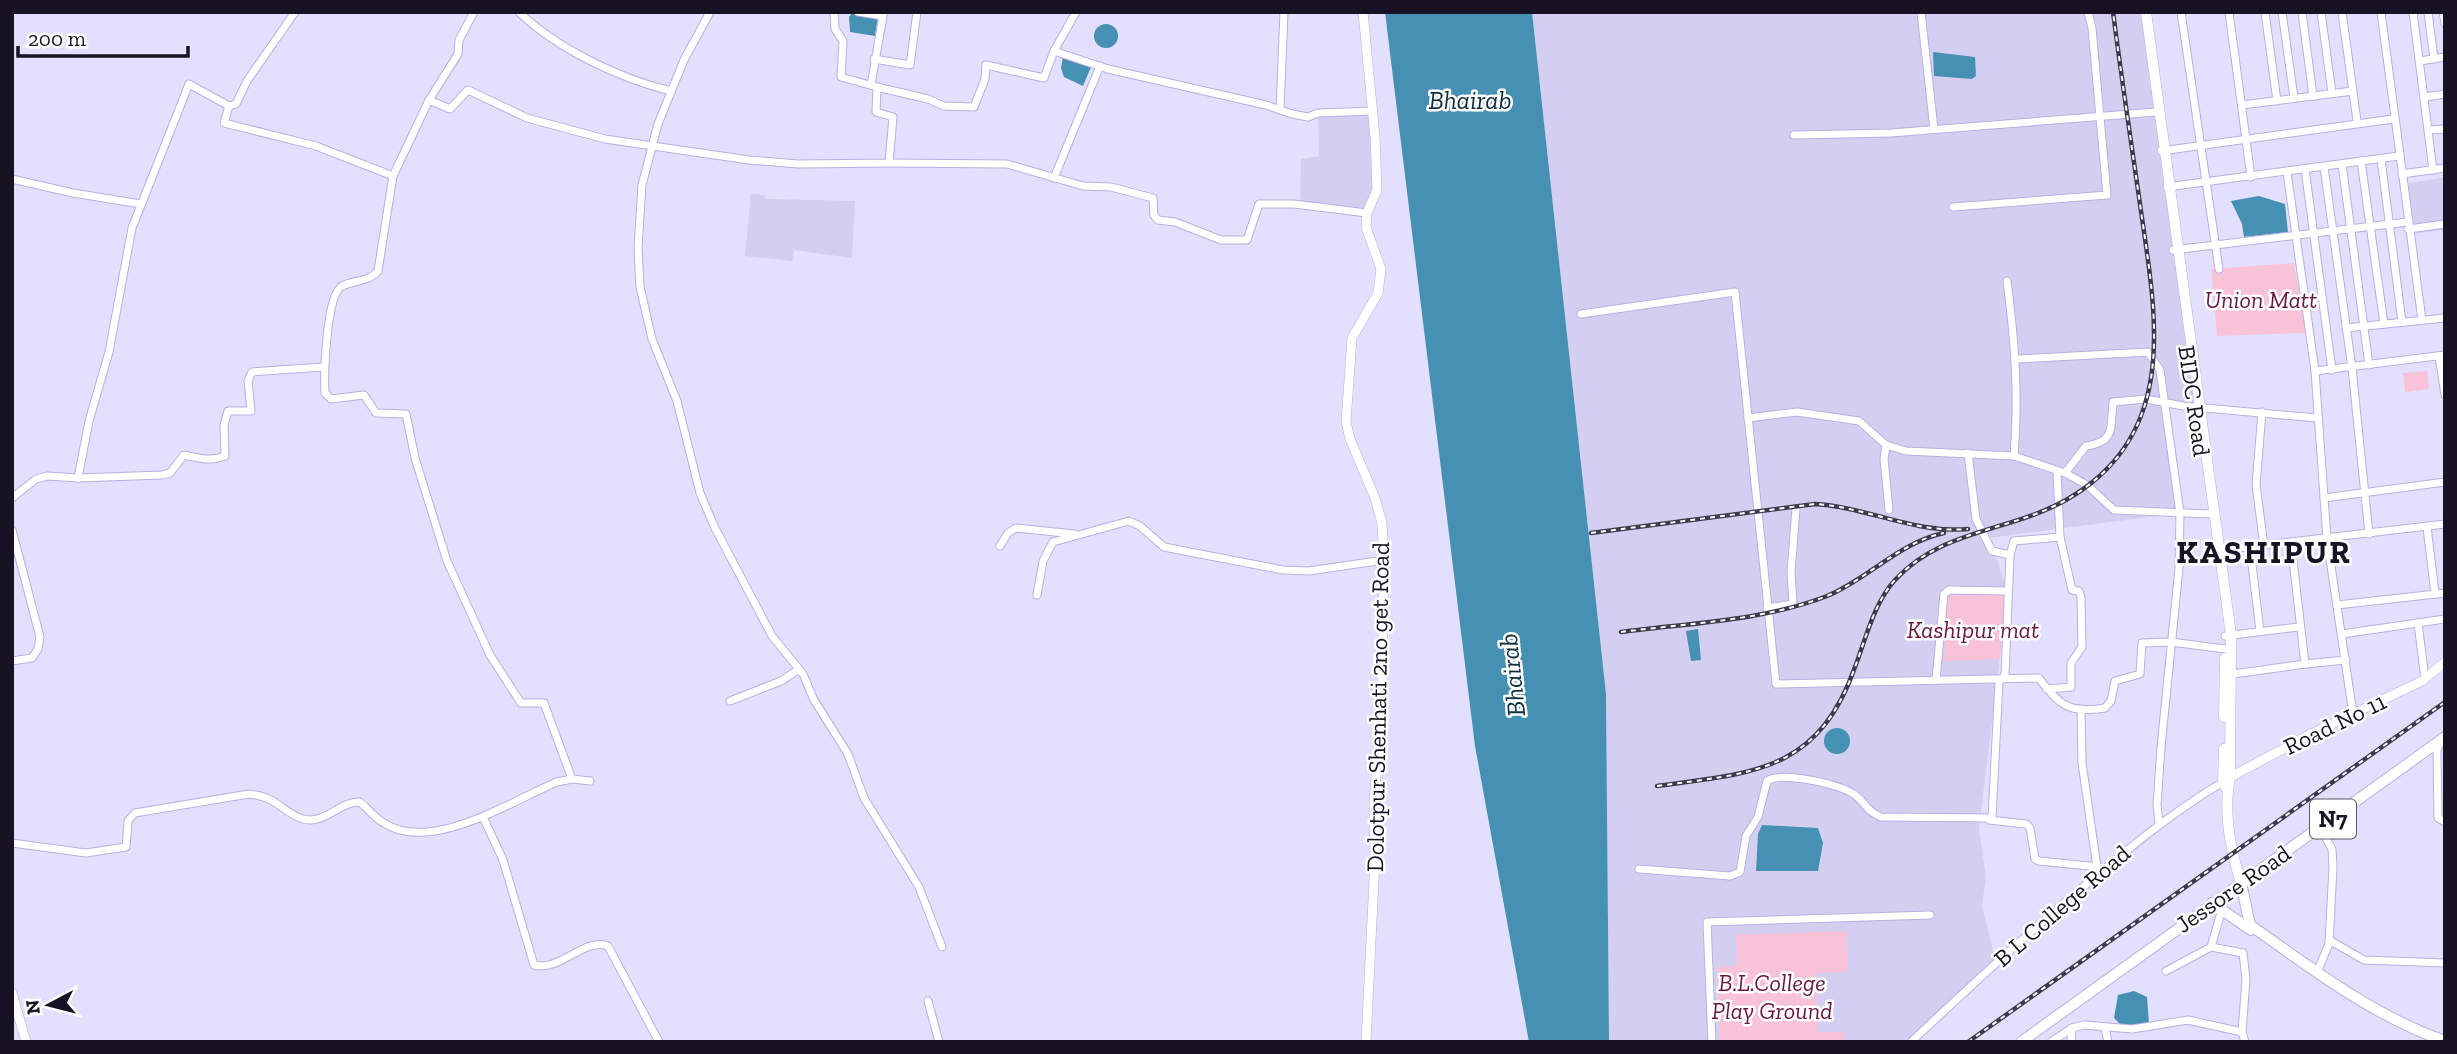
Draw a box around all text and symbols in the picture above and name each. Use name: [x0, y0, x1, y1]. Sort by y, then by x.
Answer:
scale bar: [18, 14, 187, 58]
text: 200 m: [28, 26, 86, 51]
water label: Bhairab: [1428, 84, 1512, 116]
park label: Union Matt: [2205, 285, 2317, 314]
street label: BIDC Road: [2172, 344, 2217, 458]
district label: KASHIPUR: [2176, 533, 2352, 571]
street label: Dolotpur Shenhati 2no get Road: [1360, 542, 1395, 872]
park label: Kashipur mat: [1907, 615, 2039, 644]
water label: Bhairab: [1492, 632, 1532, 718]
street label: Road No 11: [2279, 686, 2391, 761]
road number: N7: [2310, 800, 2356, 838]
street label: Jessore Road: [2170, 838, 2296, 939]
street label: B L College Road: [1988, 839, 2136, 973]
park label: B.L.College Play Ground: [1711, 968, 1833, 1025]
north arrow: [14, 970, 84, 1040]
text: N: [20, 998, 45, 1016]

